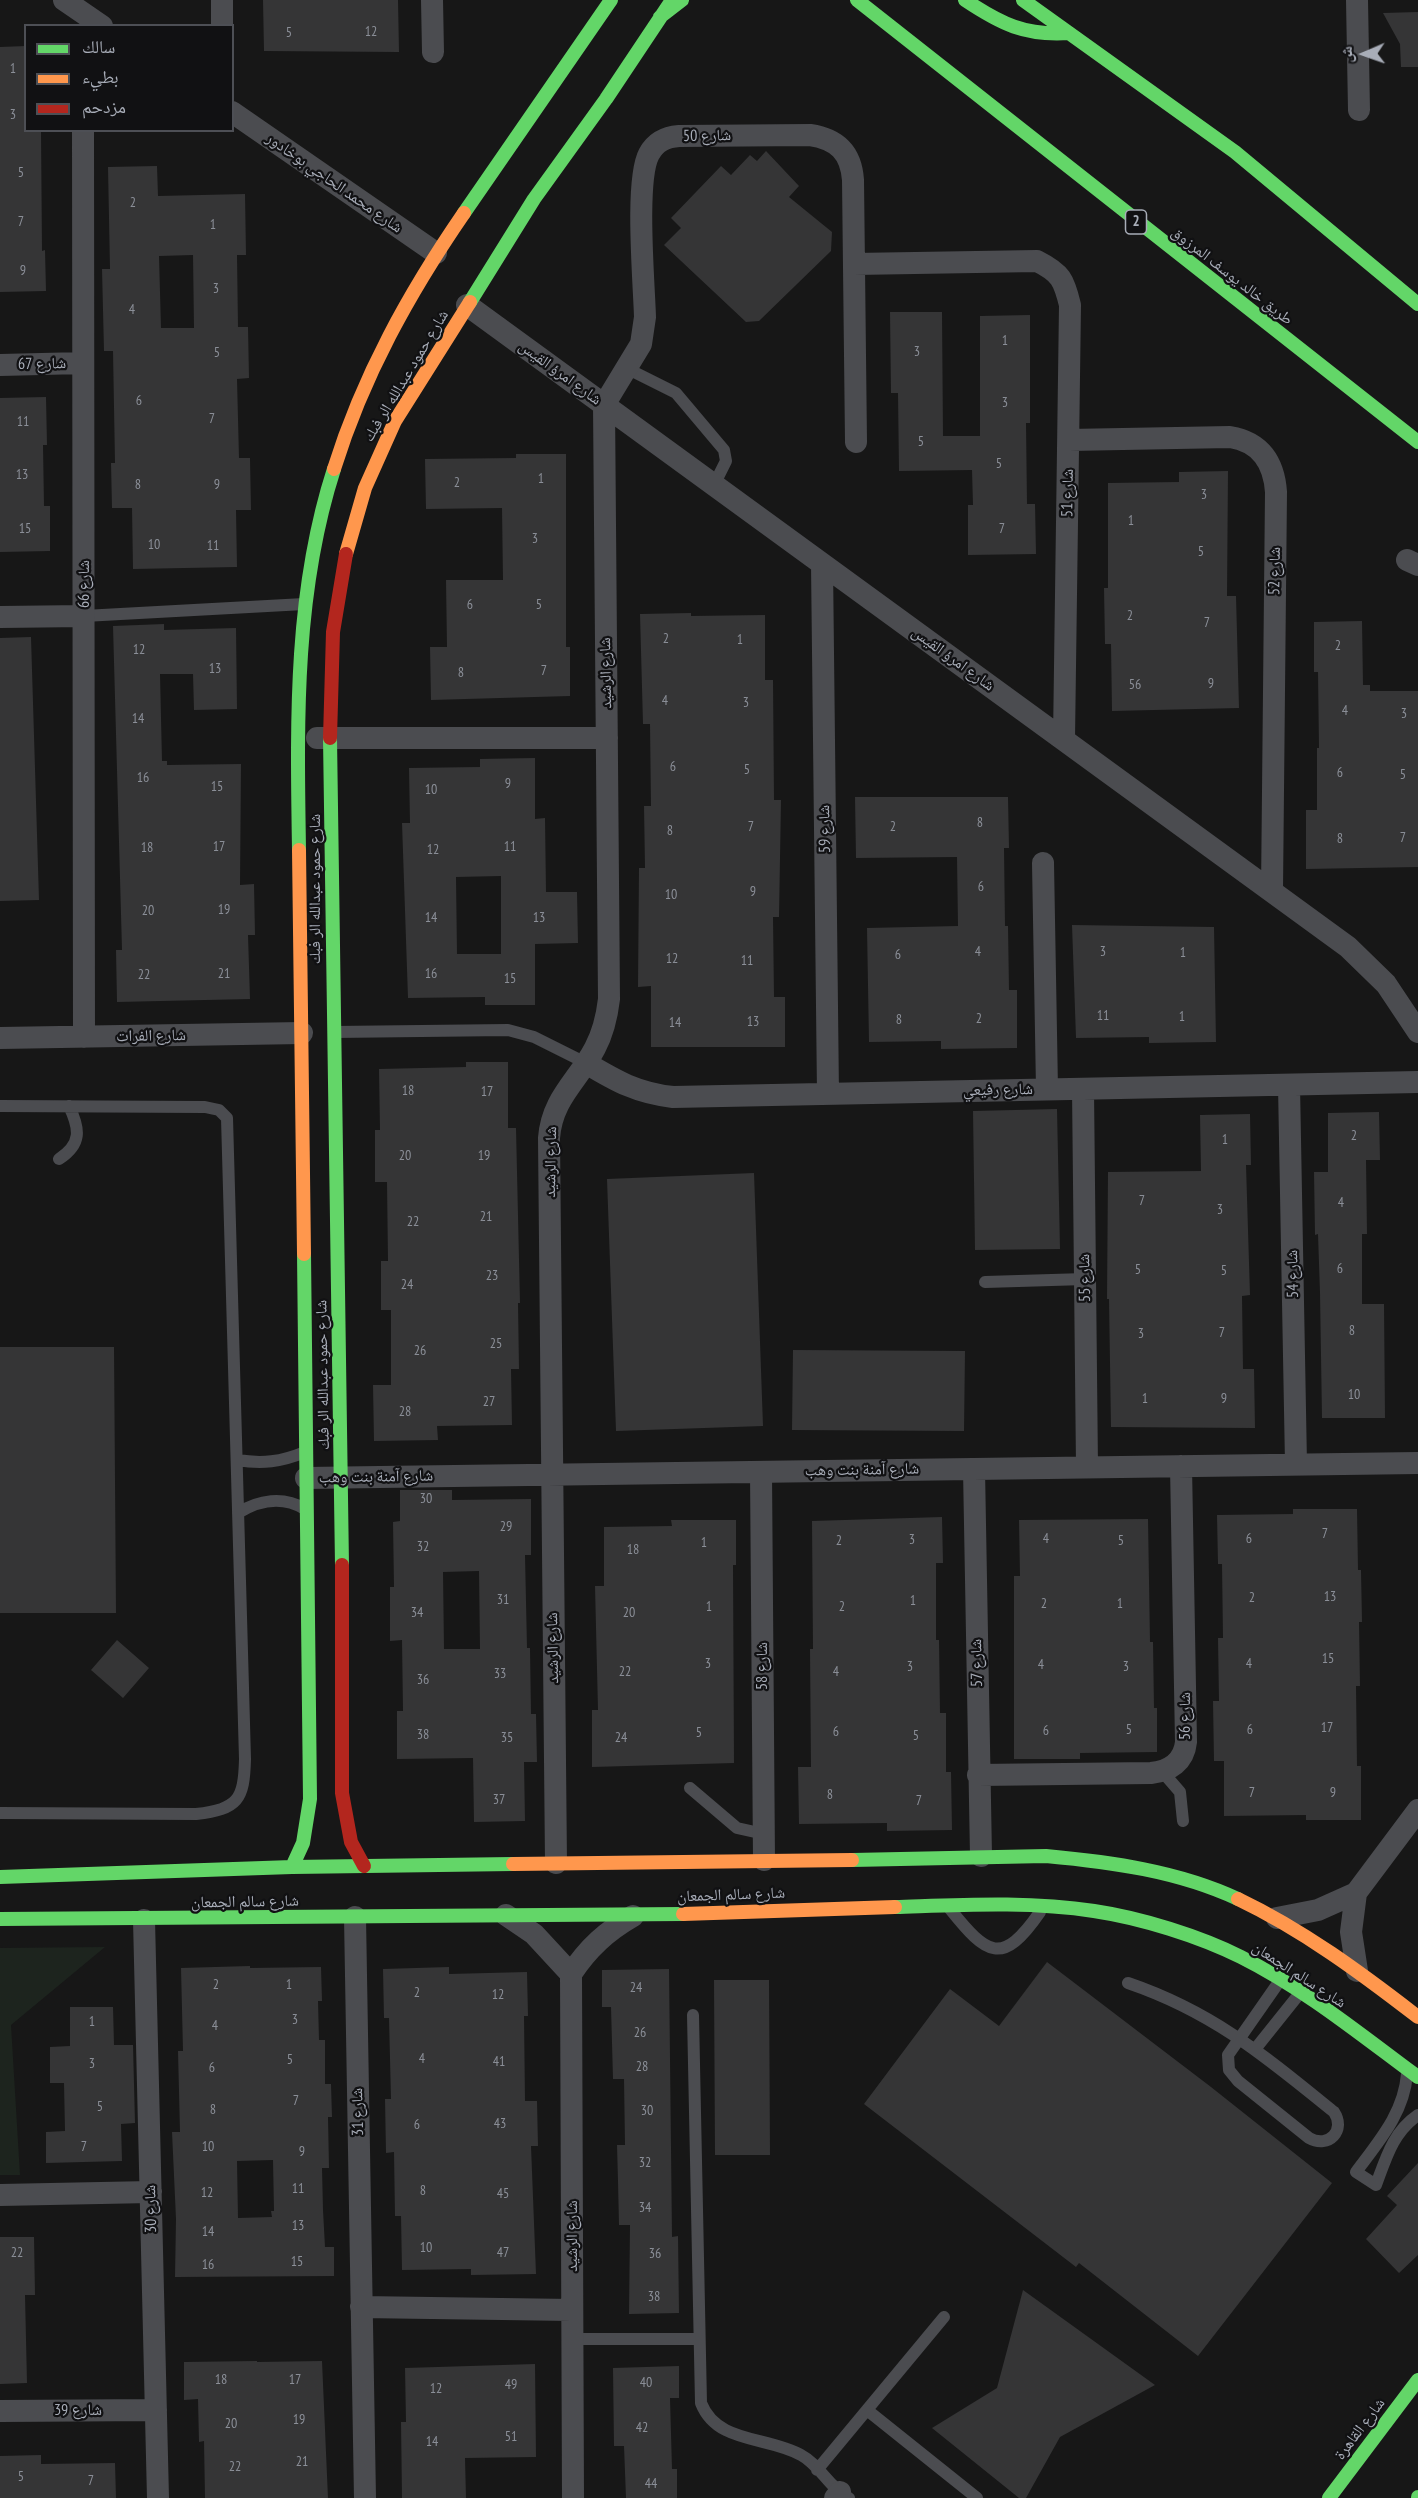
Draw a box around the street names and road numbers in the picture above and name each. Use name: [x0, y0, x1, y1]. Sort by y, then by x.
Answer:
street label: شارع 50: [683, 126, 731, 146]
street label: شارع محمد الحاجي بوخادور: [262, 129, 406, 237]
road number: 2: [1126, 210, 1146, 234]
street label: طريق خالد يوسف المرزوق: [1167, 223, 1297, 329]
street label: شارع حمود عبدالله الر فبك: [359, 307, 453, 445]
street label: شارع امرؤ القيس: [515, 337, 605, 409]
street label: شارع 67: [18, 354, 66, 374]
street label: شارع 51: [1058, 469, 1078, 517]
street label: شارع 52: [1265, 547, 1285, 595]
street label: شارع 66: [74, 560, 94, 608]
street label: شارع امرؤ القيس: [908, 623, 998, 695]
street label: شارع الرشيد: [596, 637, 616, 709]
street label: شارع 59: [815, 805, 835, 853]
street label: شارع حمود عبدالله الر فبك: [305, 814, 325, 964]
street label: شارع الفرات: [116, 1026, 186, 1046]
street label: شارع رفيعي: [963, 1080, 1033, 1100]
street label: شارع الرشيد: [541, 1126, 561, 1198]
street label: شارع 54: [1283, 1250, 1303, 1298]
street label: شارع 55: [1075, 1254, 1095, 1302]
street label: شارع حمود عبدالله الر فبك: [312, 1300, 334, 1450]
street label: شارع آمنة بنت وهب: [805, 1459, 919, 1481]
street label: شارع آمنة بنت وهب: [319, 1466, 433, 1488]
street label: شارع الرشيد: [543, 1612, 563, 1684]
street label: شارع 57: [967, 1639, 987, 1687]
street label: شارع 58: [752, 1642, 772, 1690]
street label: شارع 56: [1175, 1692, 1195, 1740]
street label: شارع سالم الجمعان: [677, 1884, 785, 1906]
street label: شارع سالم الجمعان: [191, 1891, 299, 1913]
street label: شارع سالم الجمعان: [1248, 1938, 1350, 2012]
street label: شارع 31: [348, 2088, 368, 2136]
street label: شارع 30: [141, 2185, 161, 2233]
street label: شارع الرشيد: [562, 2200, 582, 2272]
street label: شارع القاهرة: [1331, 2394, 1389, 2464]
street label: شارع 39: [54, 2400, 102, 2420]

